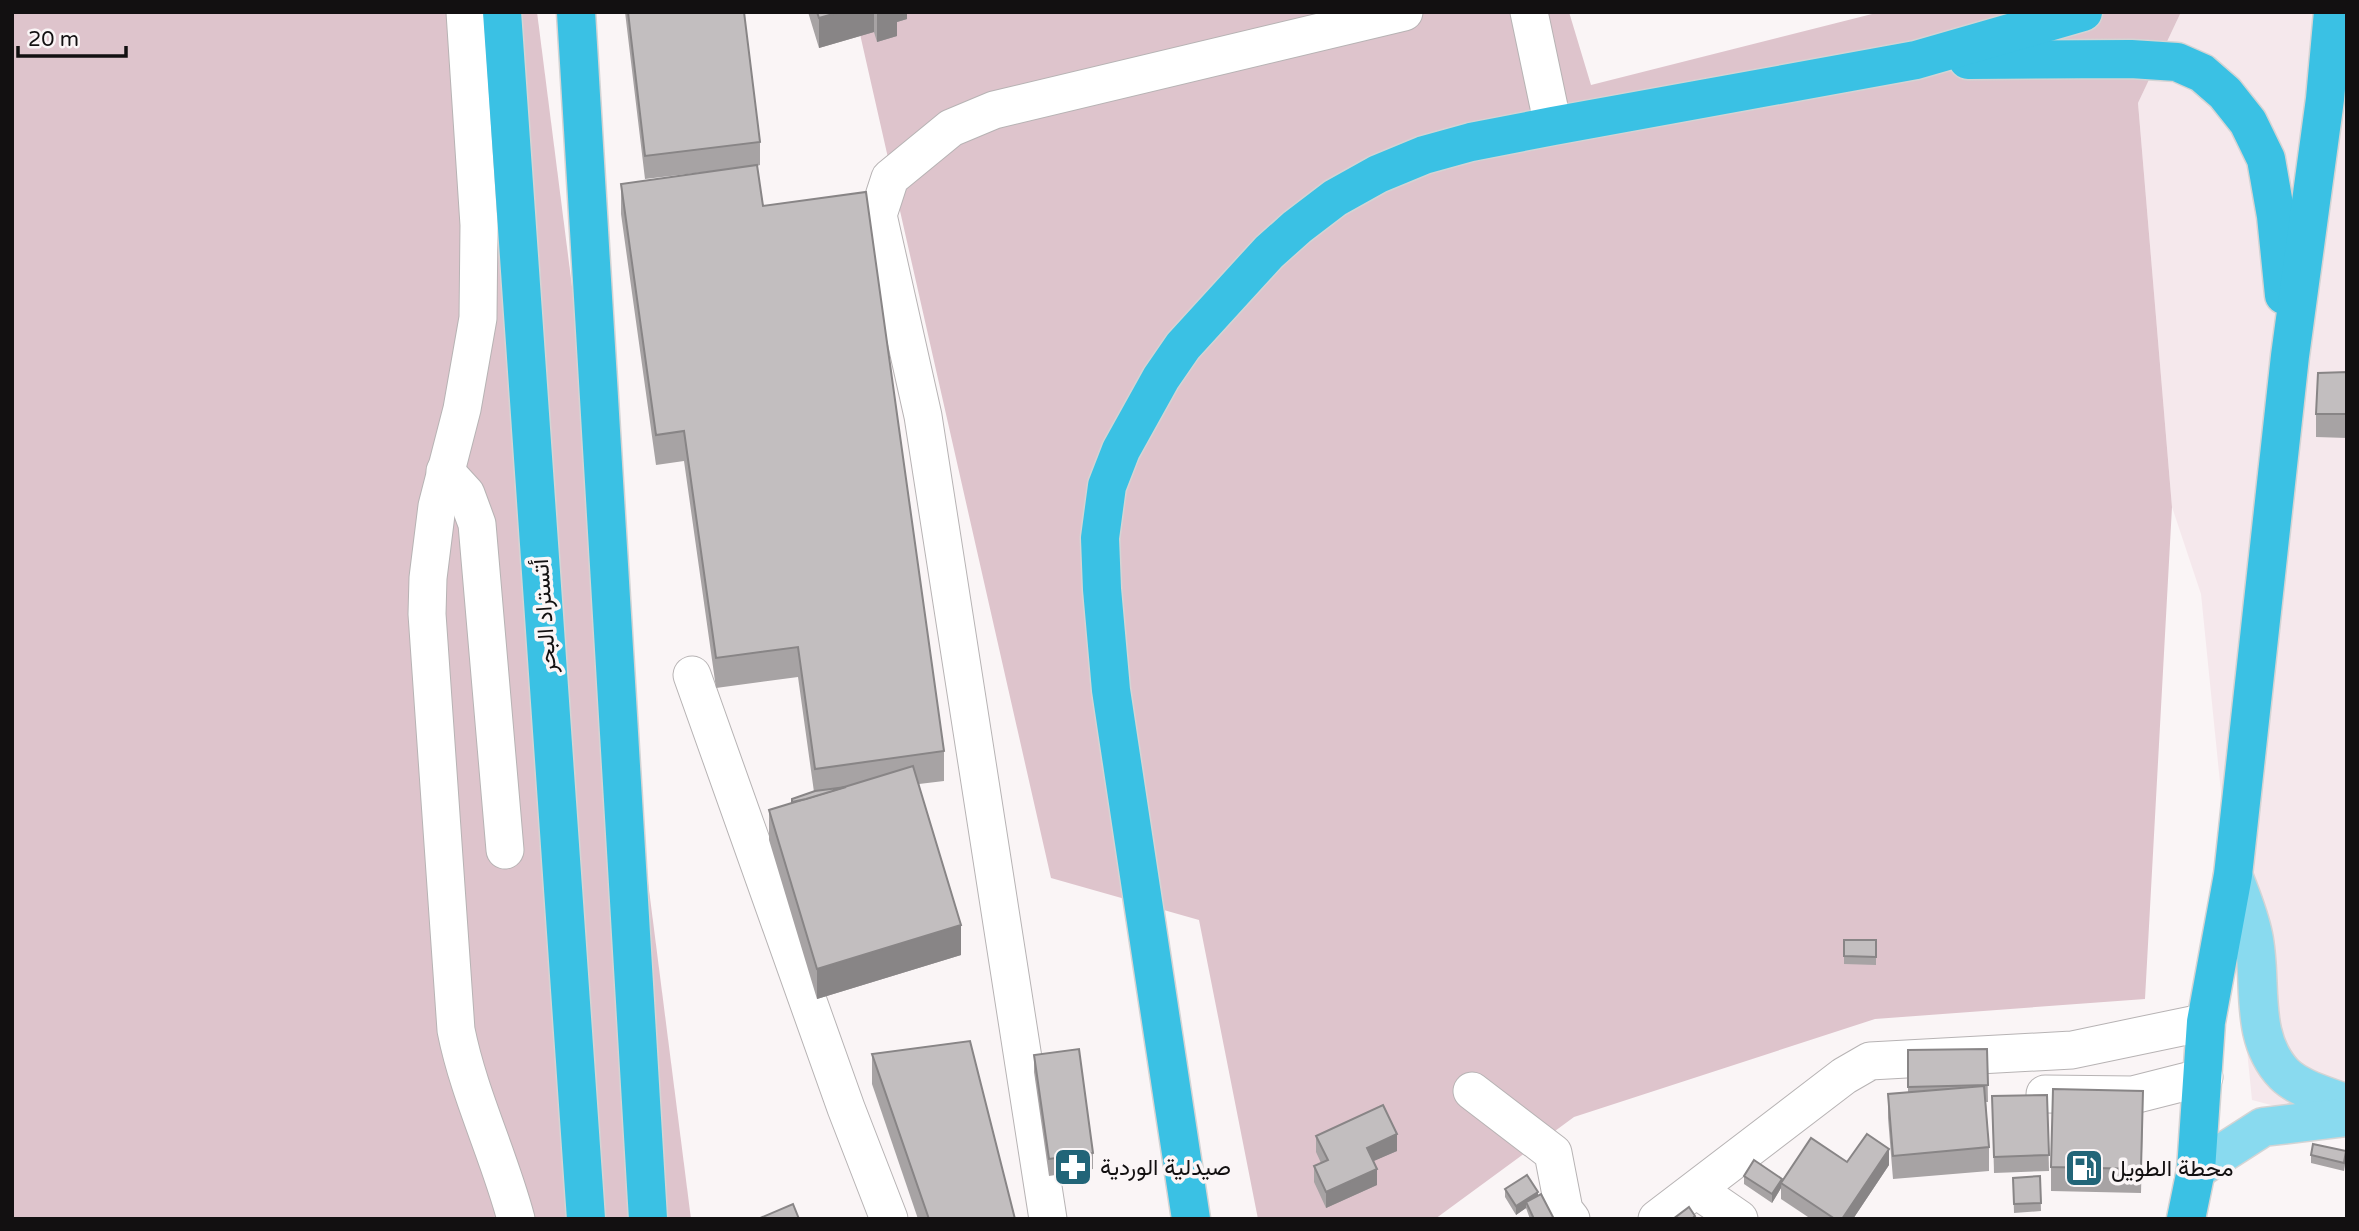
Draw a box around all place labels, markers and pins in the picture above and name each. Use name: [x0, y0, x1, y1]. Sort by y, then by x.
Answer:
pharmacy icon: صيدلية الوردية: [1052, 1146, 1094, 1188]
fuel station icon: محطة الطويل: [2063, 1147, 2105, 1189]
place label: صيدلية الوردية: [1100, 1154, 1231, 1182]
place label: محطة الطويل: [2111, 1155, 2233, 1183]

